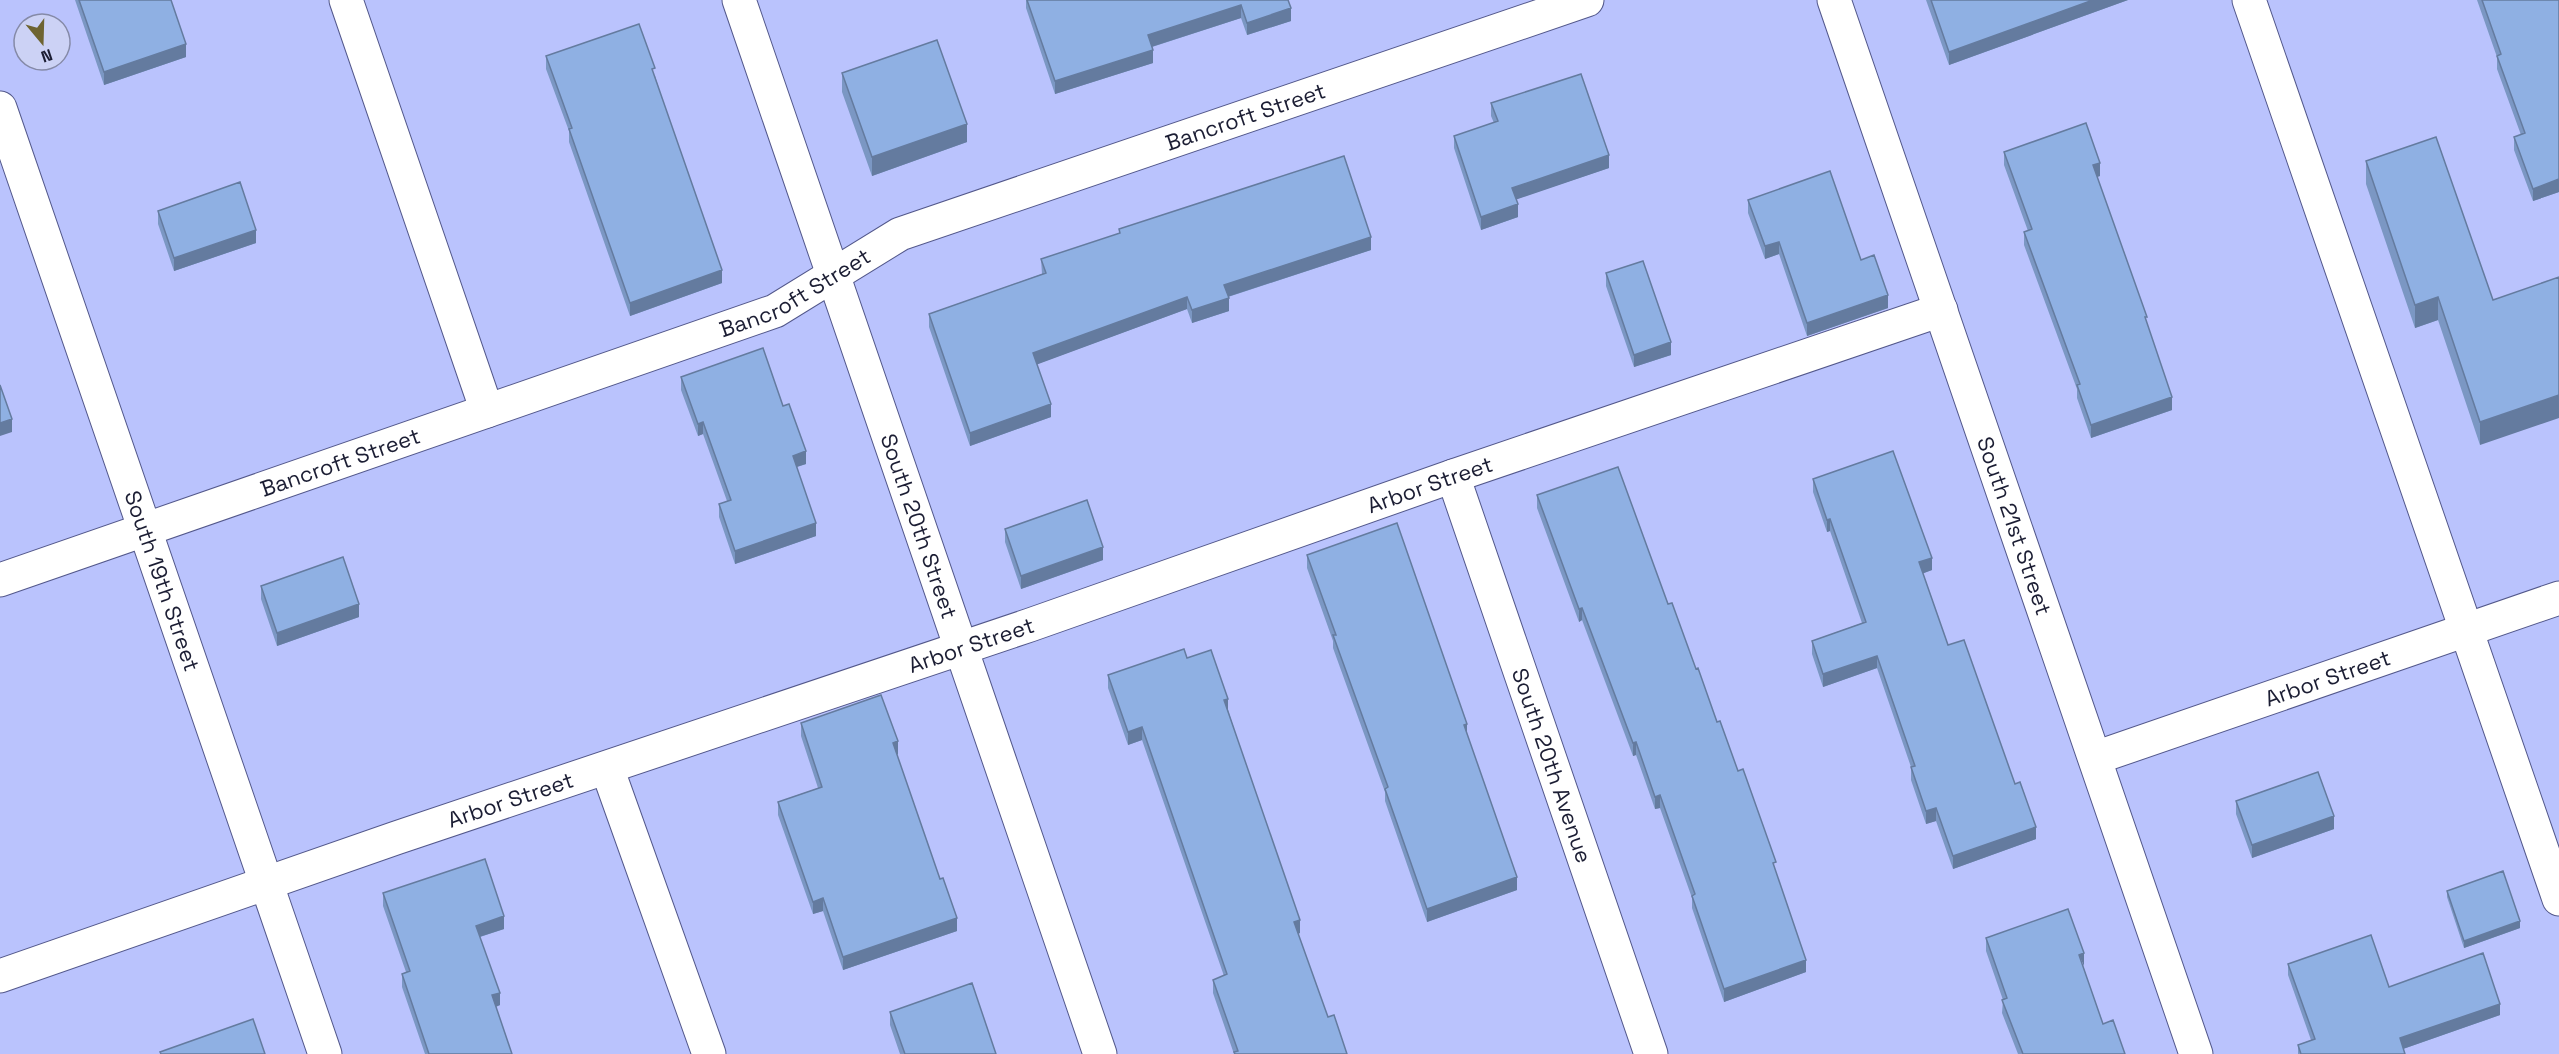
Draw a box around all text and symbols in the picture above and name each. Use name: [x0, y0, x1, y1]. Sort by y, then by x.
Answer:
north arrow: [12, 12, 72, 72]
text: N: [38, 44, 55, 67]
street label: Bancroft Street: [1162, 76, 1329, 157]
street label: Bancroft Street: [716, 242, 875, 343]
street label: Bancroft Street: [256, 421, 424, 503]
street label: South 20th Street: [875, 430, 964, 622]
street label: South 21st Street: [1971, 433, 2058, 619]
street label: Arbor Street: [1363, 450, 1496, 519]
street label: South 19th Street: [118, 487, 206, 675]
street label: Arbor Street: [904, 611, 1038, 679]
street label: Arbor Street: [2261, 643, 2394, 712]
street label: South 20th Avenue: [1506, 664, 1598, 867]
street label: Arbor Street: [444, 765, 577, 834]

